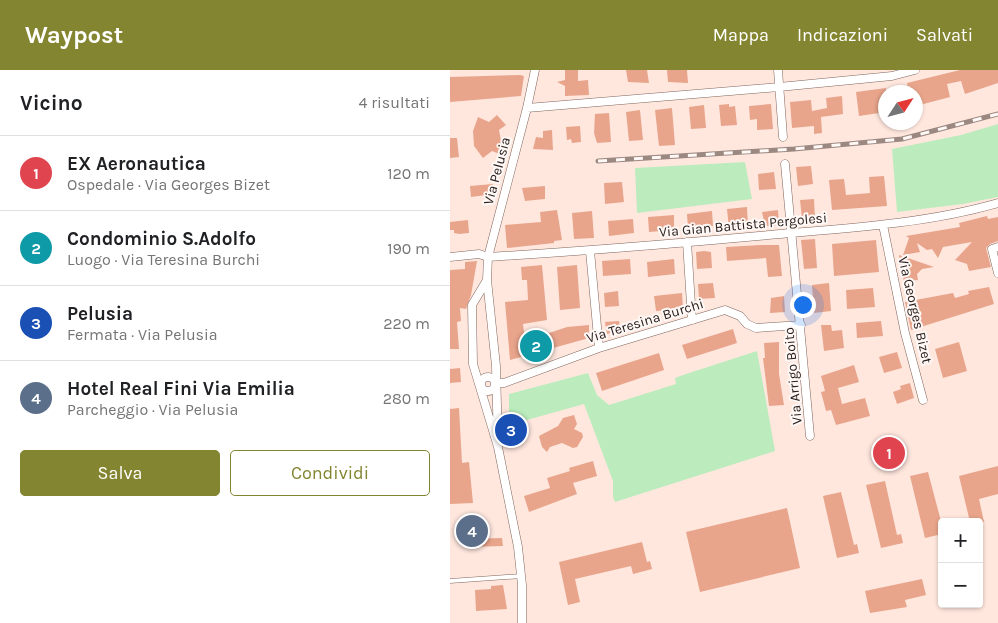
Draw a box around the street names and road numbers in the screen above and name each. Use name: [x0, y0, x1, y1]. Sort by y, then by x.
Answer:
street label: Via Pelusia: [480, 135, 514, 207]
street label: Via Gian Battista Pergolesi: [658, 209, 828, 241]
street label: Via Georges Bizet: [894, 255, 936, 365]
street label: Via Teresina Burchi: [584, 295, 706, 347]
street label: Via Arrigo Boito: [780, 327, 806, 425]

